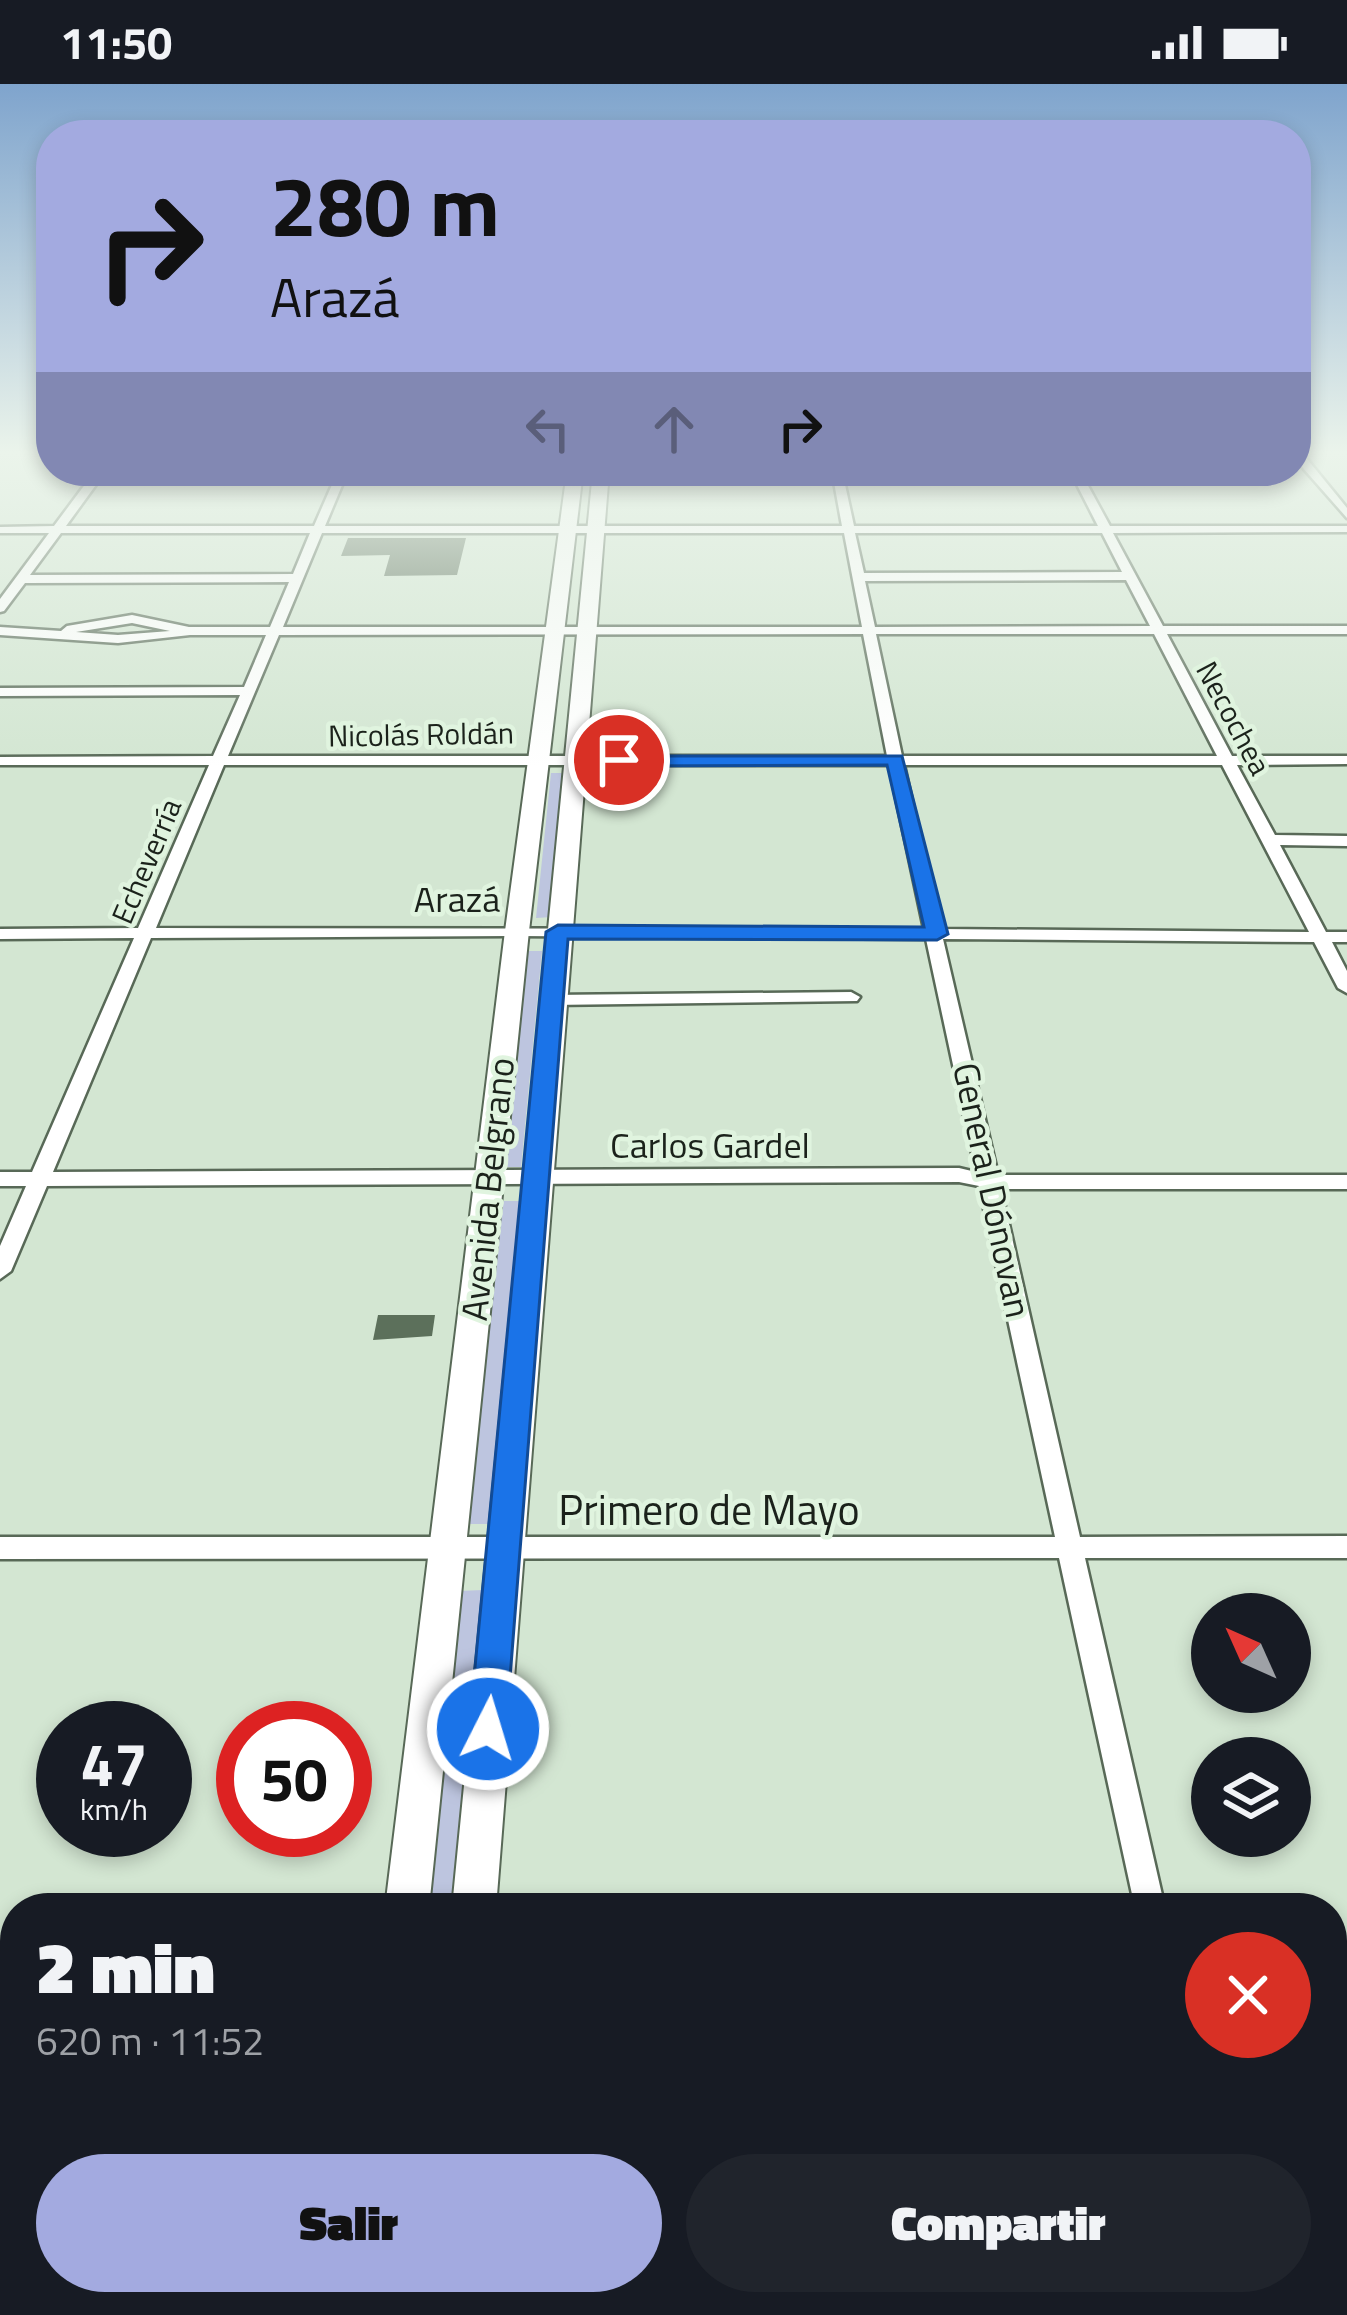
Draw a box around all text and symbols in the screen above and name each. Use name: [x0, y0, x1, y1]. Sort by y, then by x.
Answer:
text: 11:50: [60, 8, 172, 76]
text: 280 m: [270, 141, 500, 269]
icon: right: [72, 168, 228, 324]
text: Arazá: [270, 256, 400, 338]
icon: left: [515, 396, 581, 462]
icon: ahead: [641, 396, 707, 462]
icon: right: [767, 396, 833, 462]
street label: Necochea: [1185, 653, 1283, 783]
street label: Nicolás Roldán: [328, 709, 514, 759]
pin: [568, 709, 670, 811]
icon: arrive: [586, 727, 652, 793]
street label: Echeverría: [99, 791, 193, 931]
street label: Arazá: [414, 871, 500, 926]
street label: Avenida Belgrano: [446, 1055, 528, 1323]
street label: General Dónovan: [939, 1057, 1047, 1323]
street label: Carlos Gardel: [610, 1117, 810, 1172]
street label: Primero de Mayo: [558, 1477, 860, 1541]
north arrow: [1191, 1593, 1311, 1713]
map controls: [1191, 1593, 1311, 1857]
position arrow: [425, 1666, 551, 1792]
speed limit sign: 50: [216, 1701, 372, 1857]
text: 47: [80, 1718, 148, 1809]
button: layers: [1191, 1737, 1311, 1857]
text: km/h: [80, 1786, 148, 1832]
text: 2 min: [36, 1911, 215, 2021]
button: close: [1185, 1932, 1311, 2058]
text: 620 m · 11:52: [36, 2011, 264, 2070]
button: Salir: [36, 2154, 662, 2292]
button: Compartir: [686, 2154, 1311, 2292]

